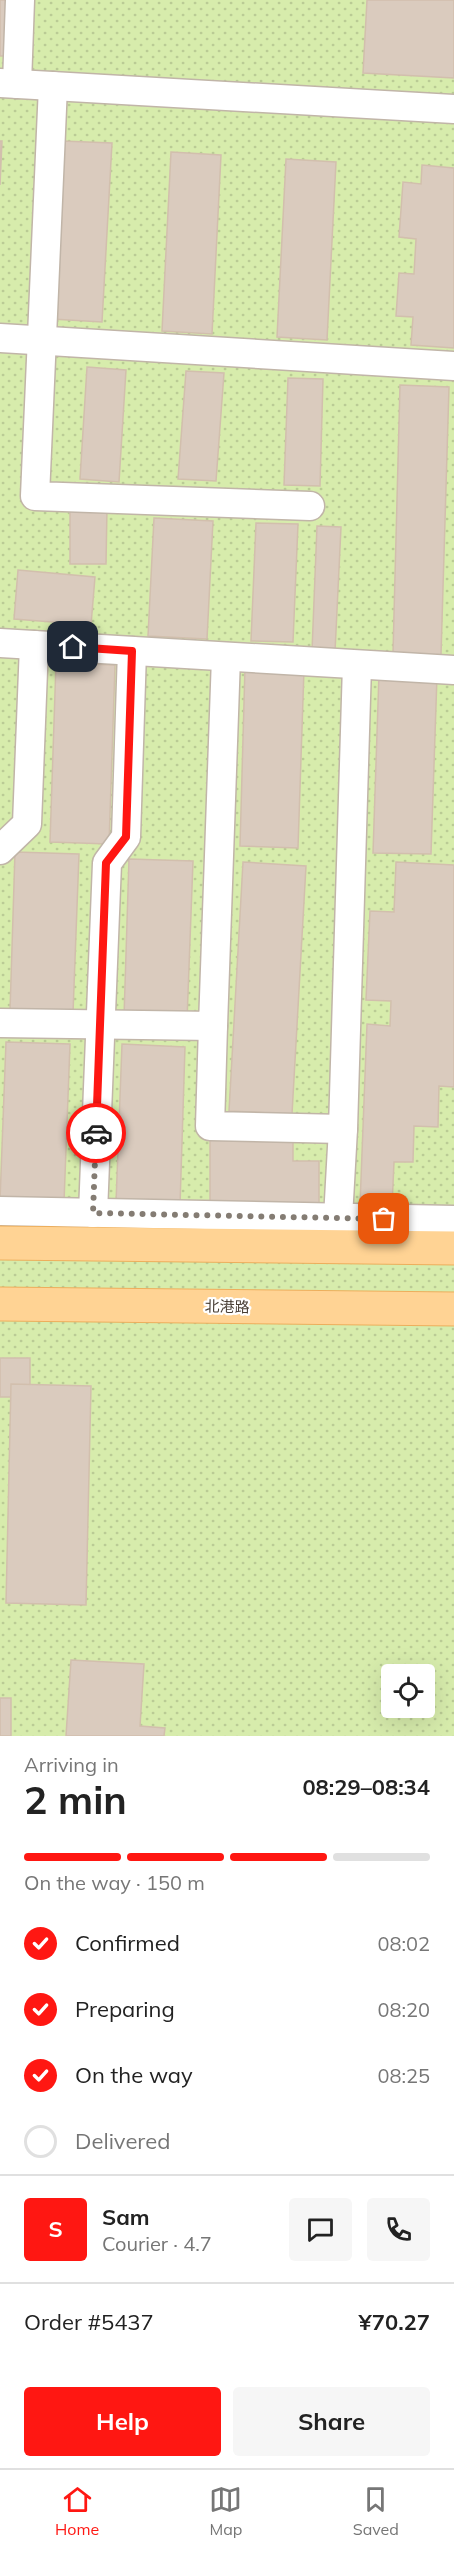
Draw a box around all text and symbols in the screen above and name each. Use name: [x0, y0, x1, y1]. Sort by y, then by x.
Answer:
pin: [47, 621, 98, 672]
icon: home: [56, 630, 89, 663]
courier: [66, 1103, 126, 1163]
icon: car: [80, 1117, 113, 1150]
pin: [358, 1193, 409, 1244]
icon: bag: [367, 1202, 400, 1235]
street label: 北港路: [204, 1297, 250, 1316]
map controls: [381, 1664, 435, 1718]
button: locate: [381, 1664, 435, 1718]
text: Arriving in: [24, 1752, 119, 1777]
text: 08:29–08:34: [302, 1773, 430, 1801]
text: 2 min: [24, 1775, 127, 1824]
text: On the way · 150 m: [24, 1870, 205, 1895]
icon: check: [24, 1927, 57, 1960]
text: Confirmed: [75, 1929, 180, 1957]
text: 08:02: [377, 1931, 430, 1956]
icon: check: [24, 1993, 57, 2026]
text: Preparing: [75, 1995, 175, 2023]
text: 08:20: [377, 1997, 430, 2022]
icon: check: [24, 2059, 57, 2092]
text: On the way: [75, 2061, 193, 2089]
text: 08:25: [377, 2063, 430, 2088]
text: Delivered: [75, 2127, 170, 2155]
button: chat: [289, 2198, 352, 2261]
button: phone: [367, 2198, 430, 2261]
text: Sam: [102, 2203, 150, 2231]
text: S: [48, 2215, 63, 2243]
text: Courier · 4.7: [102, 2231, 212, 2256]
text: Order #5437: [24, 2308, 154, 2336]
text: ¥70.27: [359, 2308, 430, 2336]
button: Help: [24, 2387, 221, 2456]
button: Share: [233, 2387, 430, 2456]
tab: Home: [55, 2483, 99, 2539]
tab: Map: [209, 2483, 242, 2539]
tab: Saved: [353, 2483, 399, 2539]

